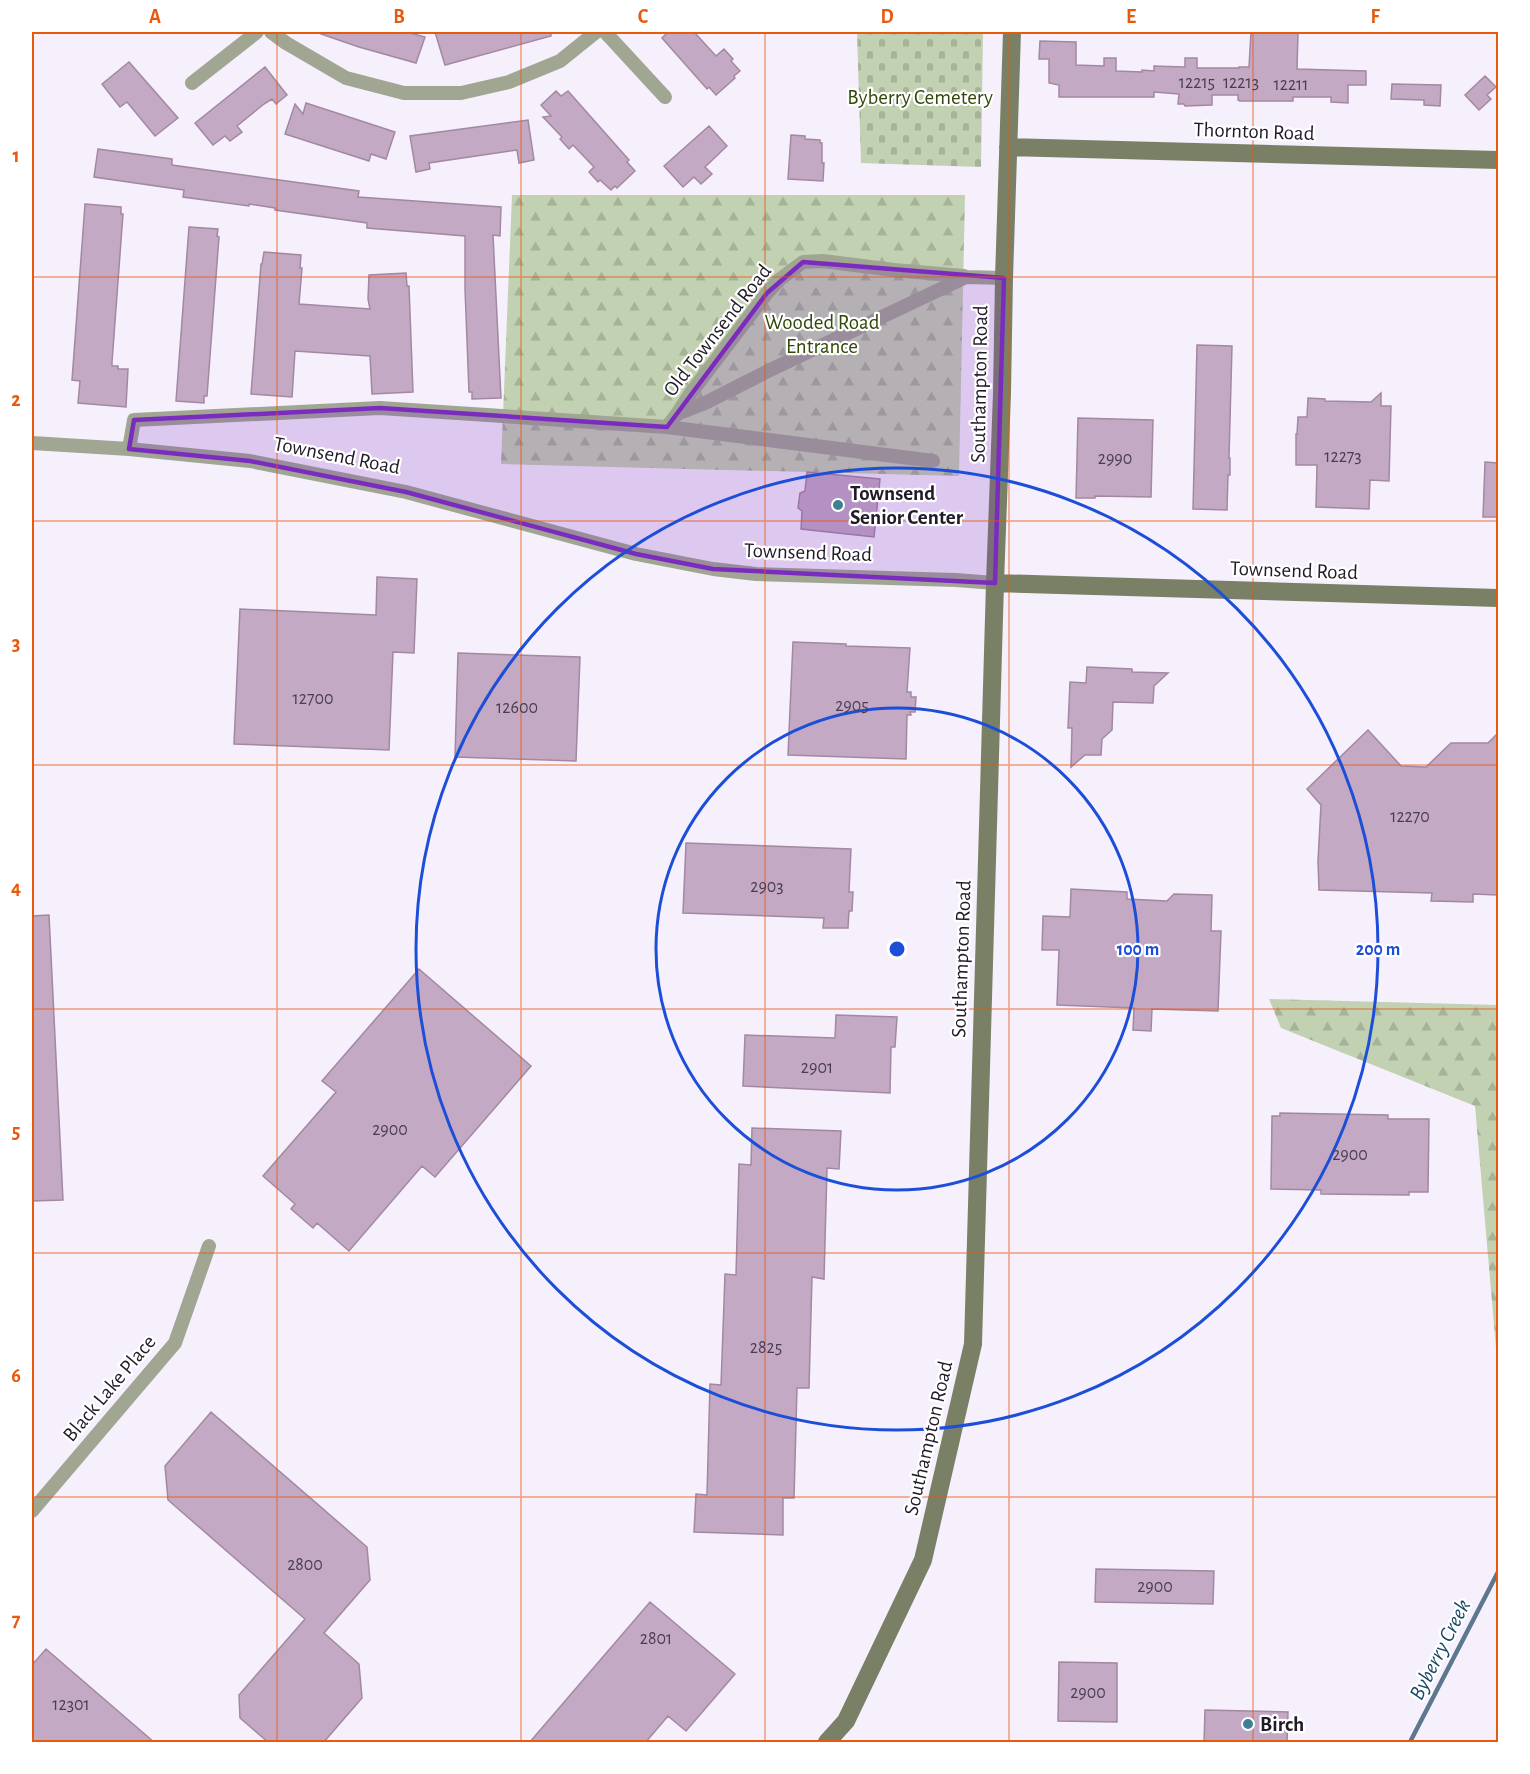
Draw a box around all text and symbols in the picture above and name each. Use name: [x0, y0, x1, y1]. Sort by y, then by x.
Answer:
text: A: [149, 7, 161, 27]
text: B: [393, 7, 405, 27]
text: C: [638, 7, 649, 27]
text: D: [880, 7, 894, 27]
text: E: [1126, 7, 1136, 27]
text: F: [1370, 7, 1380, 27]
house number: 12215: [1179, 74, 1215, 92]
house number: 12213: [1223, 74, 1259, 92]
house number: 12211: [1274, 76, 1308, 94]
park label: Byberry Cemetery: [847, 87, 993, 108]
street label: Thornton Road: [1193, 119, 1315, 144]
text: 1: [12, 146, 20, 166]
street label: Old Townsend Road: [660, 260, 775, 400]
street label: Southampton Road: [968, 305, 991, 463]
park label: Wooded Road Entrance: [764, 312, 880, 357]
text: 2: [11, 390, 21, 410]
street label: Townsend Road: [272, 433, 402, 478]
house number: 12273: [1324, 448, 1362, 466]
house number: 2990: [1098, 450, 1132, 468]
place label: Townsend Senior Center: [850, 483, 964, 528]
marker: Townsend Senior Center: [831, 498, 845, 512]
street label: Townsend Road: [743, 540, 873, 565]
street label: Townsend Road: [1229, 558, 1359, 583]
text: 3: [12, 634, 20, 654]
house number: 12700: [293, 690, 333, 708]
house number: 2905: [835, 697, 869, 715]
house number: 12600: [496, 699, 538, 717]
house number: 12270: [1390, 808, 1430, 826]
text: 4: [11, 878, 21, 898]
house number: 2903: [750, 878, 784, 896]
street label: Southampton Road: [948, 880, 975, 1038]
centre of rings: [887, 939, 907, 959]
text: 100 m: [1117, 941, 1159, 959]
text: 200 m: [1356, 941, 1400, 959]
house number: 2901: [801, 1059, 833, 1077]
house number: 2900: [372, 1121, 408, 1139]
text: 5: [12, 1122, 20, 1142]
house number: 2900: [1332, 1146, 1368, 1164]
street label: Black Lake Place: [59, 1331, 160, 1445]
house number: 2825: [750, 1339, 782, 1357]
street label: Southampton Road: [901, 1359, 956, 1517]
text: 6: [11, 1366, 21, 1386]
house number: 2800: [287, 1556, 323, 1574]
house number: 2900: [1137, 1578, 1173, 1596]
water label: Byberry Creek: [1405, 1596, 1475, 1703]
text: 7: [12, 1610, 21, 1630]
house number: 2801: [640, 1630, 672, 1648]
house number: 2900: [1070, 1684, 1106, 1702]
house number: 12301: [52, 1696, 90, 1714]
place label: Birch: [1260, 1714, 1304, 1735]
marker: Birch: [1241, 1717, 1255, 1731]

